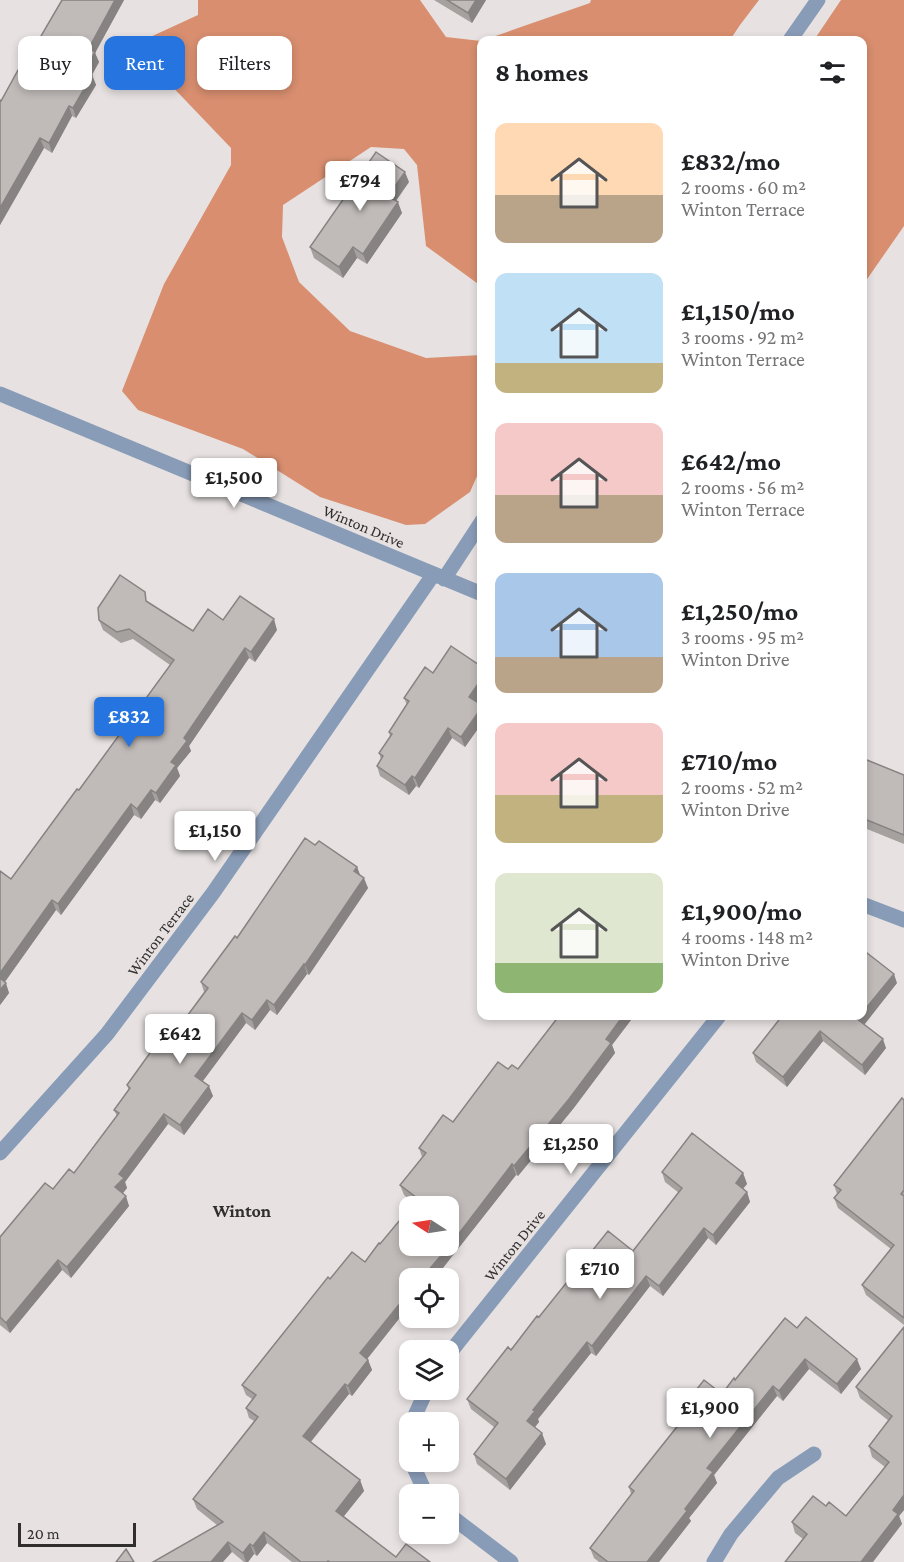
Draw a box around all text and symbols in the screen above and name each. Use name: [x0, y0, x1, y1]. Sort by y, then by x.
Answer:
chip: Buy: [18, 36, 92, 90]
chip: Rent: [104, 36, 185, 90]
chip: Filters: [197, 36, 292, 90]
icon: filters: [816, 56, 849, 89]
text: 8 homes: [495, 58, 588, 87]
icon: home: [543, 147, 615, 219]
text: £832/mo: [681, 147, 780, 176]
pin: £794: [324, 161, 396, 212]
text: £794: [339, 169, 381, 191]
text: 2 rooms · 60 m²: [681, 176, 806, 198]
text: Winton Terrace: [681, 198, 805, 220]
icon: home: [543, 297, 615, 369]
text: £1,150/mo: [681, 297, 795, 326]
text: 3 rooms · 92 m²: [681, 326, 804, 348]
text: Winton Terrace: [681, 348, 805, 370]
icon: home: [543, 447, 615, 519]
text: £642/mo: [681, 447, 781, 476]
pin: £1,500: [185, 458, 283, 509]
text: £1,500: [205, 466, 263, 488]
text: 2 rooms · 56 m²: [681, 476, 804, 498]
text: Winton Terrace: [681, 498, 805, 520]
street label: Winton Drive: [321, 502, 407, 551]
icon: home: [543, 597, 615, 669]
text: £1,250/mo: [681, 597, 798, 626]
text: 3 rooms · 95 m²: [681, 626, 804, 648]
text: Winton Drive: [681, 648, 789, 670]
pin: £832: [93, 697, 165, 748]
text: £832: [108, 705, 150, 727]
icon: home: [543, 747, 615, 819]
text: £710/mo: [681, 747, 777, 776]
text: 2 rooms · 52 m²: [681, 776, 803, 798]
text: Winton Drive: [681, 798, 789, 820]
pin: £1,150: [166, 811, 264, 862]
text: £1,150: [188, 819, 242, 841]
street label: Winton Terrace: [124, 890, 197, 979]
icon: home: [543, 897, 615, 969]
text: £1,900/mo: [681, 897, 802, 926]
text: 4 rooms · 148 m²: [681, 926, 813, 948]
text: Winton Drive: [681, 948, 789, 970]
pin: £642: [144, 1014, 216, 1065]
text: £642: [159, 1022, 201, 1044]
pin: £1,250: [522, 1124, 620, 1175]
text: £1,250: [543, 1132, 599, 1154]
north arrow: [399, 1196, 459, 1256]
map controls: [399, 1196, 459, 1544]
district label: Winton: [212, 1201, 272, 1221]
street label: Winton Drive: [480, 1206, 548, 1284]
pin: £710: [564, 1249, 636, 1300]
text: £710: [580, 1257, 620, 1279]
button: locate: [399, 1268, 459, 1328]
button: layers: [399, 1340, 459, 1400]
pin: £1,900: [661, 1388, 759, 1439]
text: £1,900: [681, 1396, 739, 1418]
button: +: [399, 1412, 459, 1472]
button: −: [399, 1484, 459, 1544]
scale bar: [18, 1520, 136, 1548]
text: 20 m: [27, 1525, 60, 1542]

